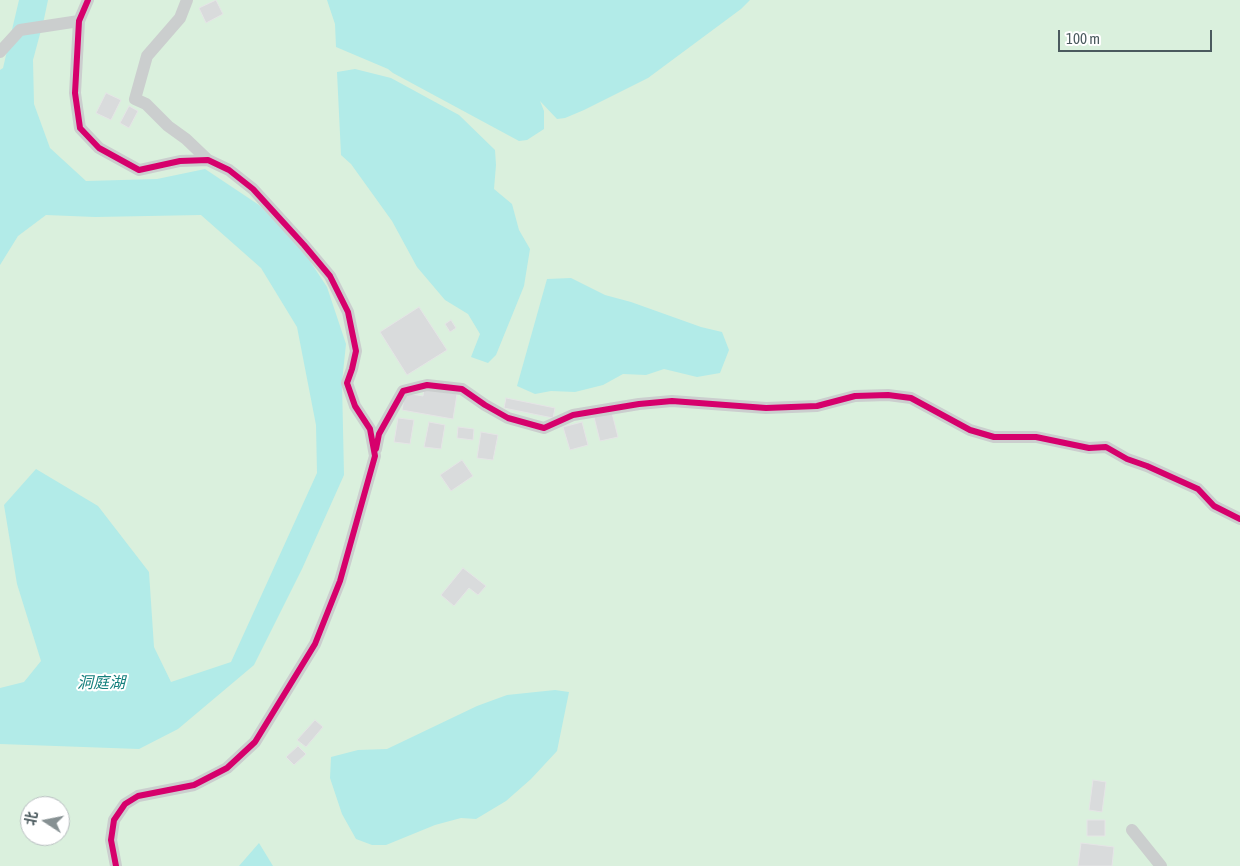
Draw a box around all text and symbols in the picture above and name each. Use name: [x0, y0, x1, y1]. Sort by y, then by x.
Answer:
scale bar: [1060, 20, 1214, 52]
text: 100 m: [1066, 30, 1100, 47]
water label: 洞庭湖: [77, 673, 125, 693]
north arrow: [20, 796, 70, 846]
text: 北: [22, 810, 40, 827]

